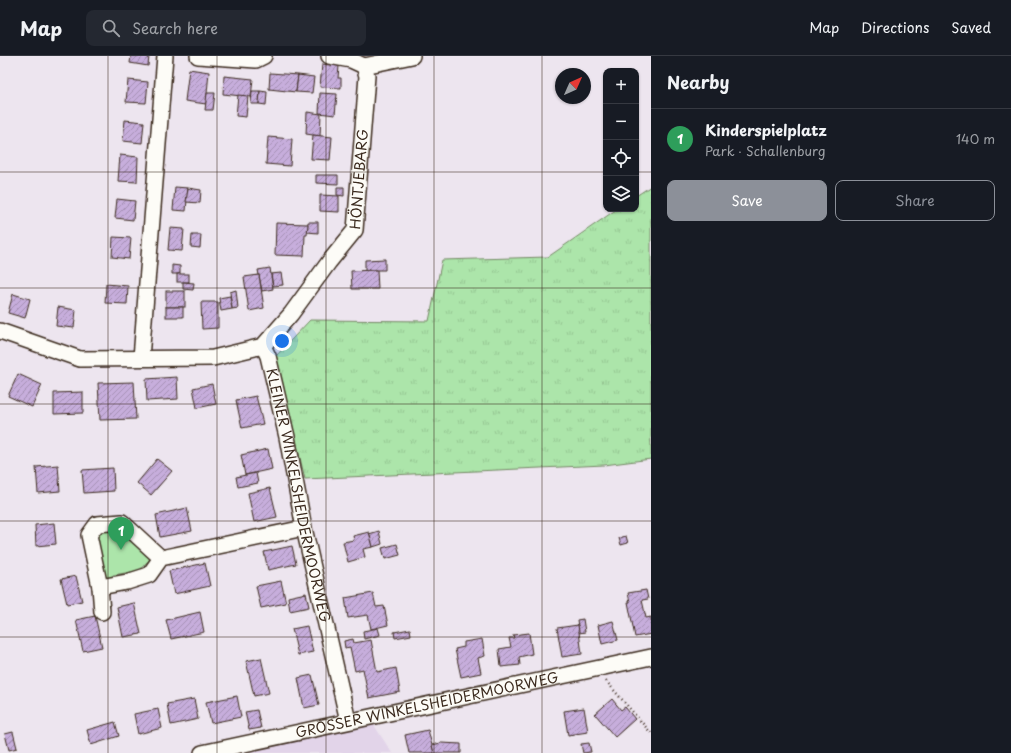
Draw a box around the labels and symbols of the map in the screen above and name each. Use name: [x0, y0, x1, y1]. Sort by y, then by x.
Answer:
north arrow: [555, 68, 591, 104]
street label: HÖNTJEBARG: [344, 128, 373, 230]
your location: [272, 331, 292, 351]
street label: KLEINER WINKELSHEIDERMOORWEG: [261, 366, 336, 624]
pin: 1: [108, 517, 134, 550]
street label: GROSSER WINKELSHEIDERMOORWEG: [293, 666, 560, 743]

